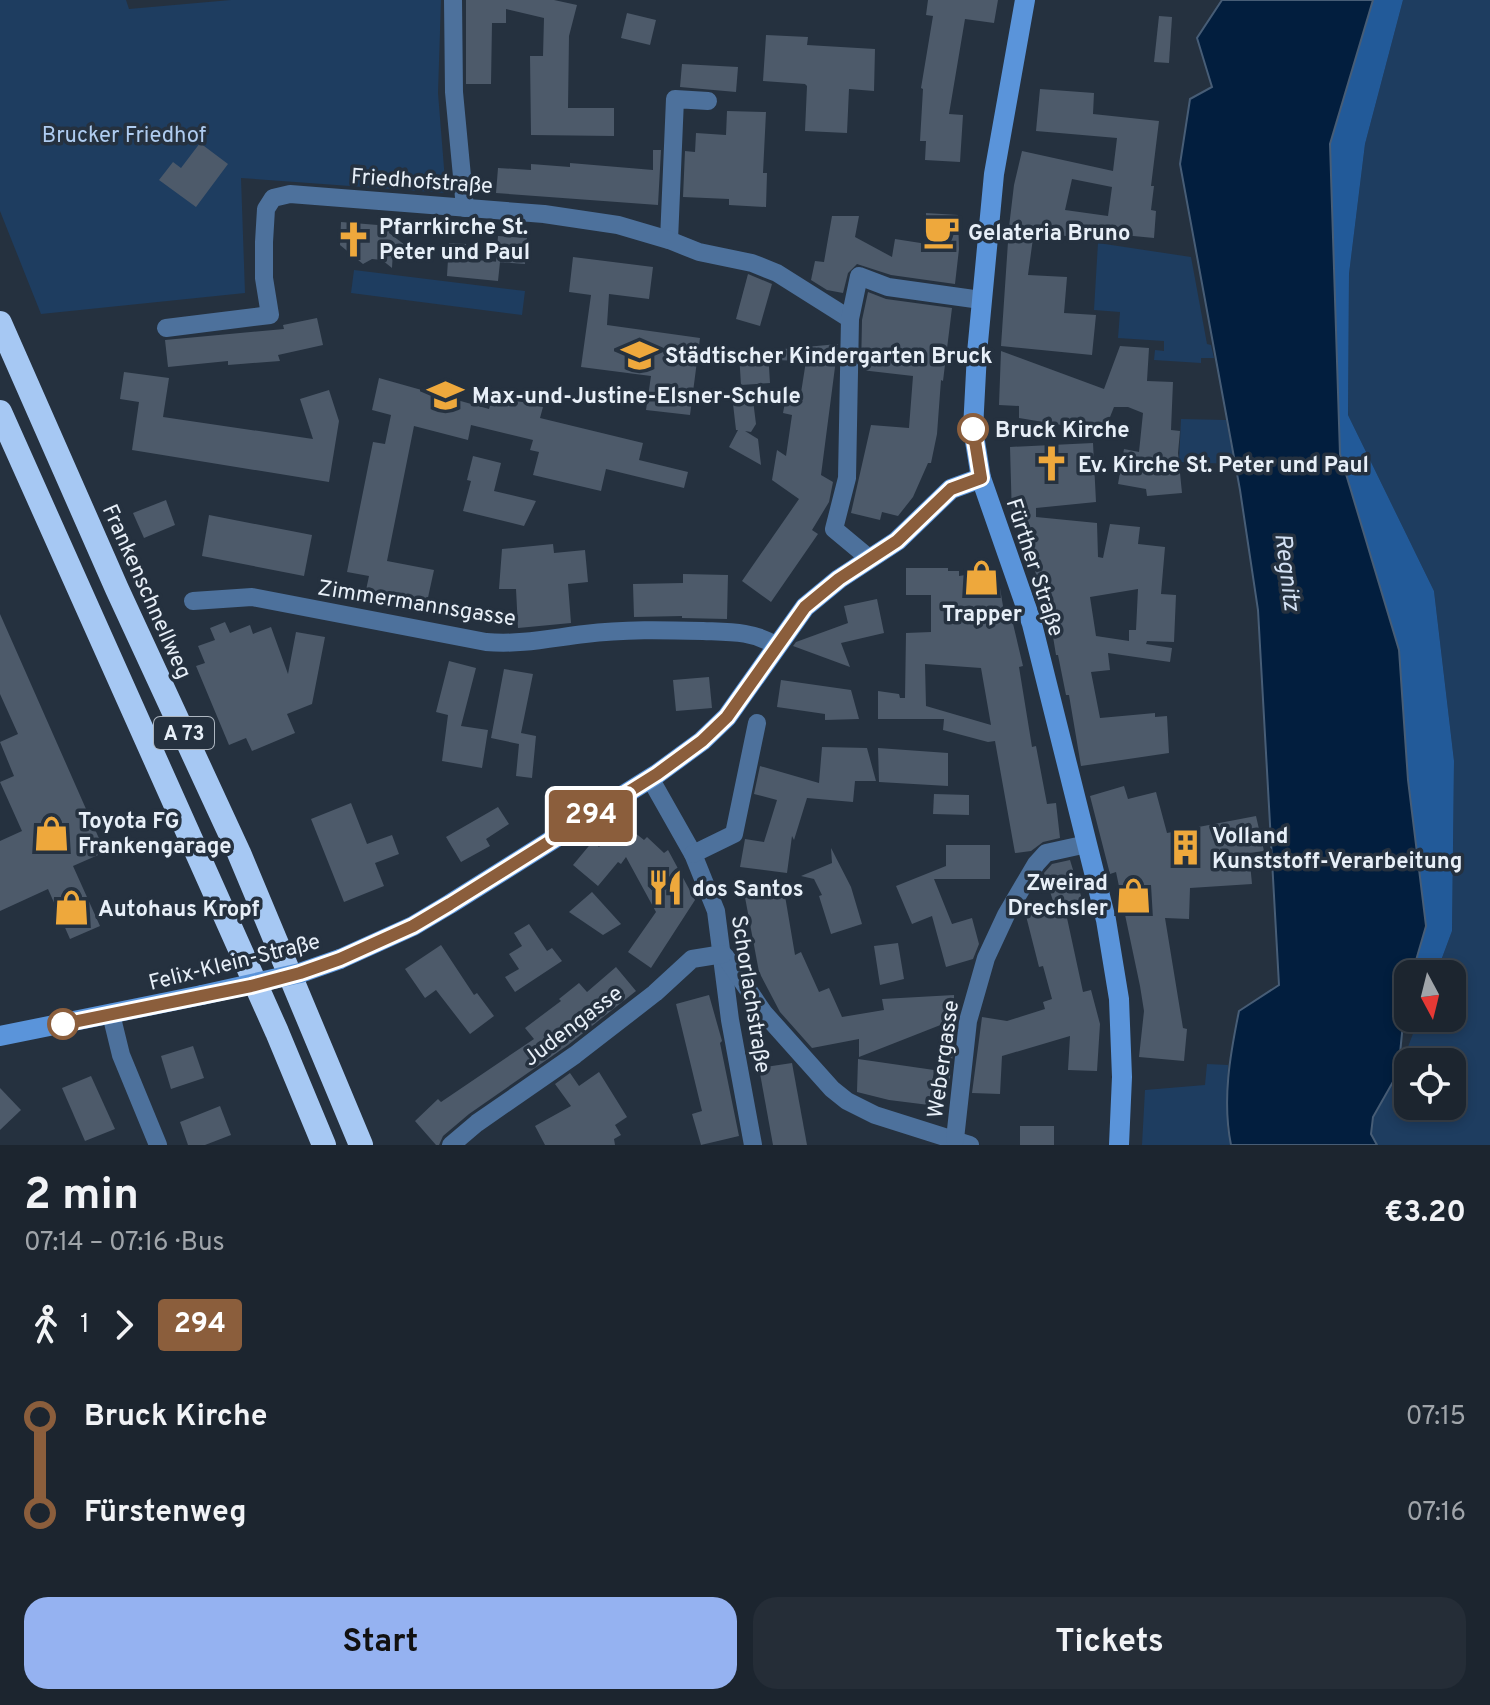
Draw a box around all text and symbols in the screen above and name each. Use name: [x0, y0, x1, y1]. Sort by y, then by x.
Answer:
park label: Brucker Friedhof: [42, 123, 206, 150]
street label: Friedhofstraße: [350, 164, 494, 201]
cafe icon: Gelateria Bruno: [923, 213, 961, 251]
place label: Pfarrkirche St. Peter und Paul: [379, 215, 530, 267]
church icon: Pfarrkirche St. Peter und Paul: [334, 220, 372, 258]
place label: Gelateria Bruno: [968, 221, 1130, 248]
school or university icon: Städtischer Kindergarten Bruck: [620, 336, 658, 374]
place label: Städtischer Kindergarten Bruck: [665, 344, 993, 371]
school or university icon: Max-und-Justine-Elsner-Schule: [427, 376, 465, 414]
place label: Max-und-Justine-Elsner-Schule: [472, 384, 801, 411]
marker: Bruck Kirche: [958, 414, 988, 444]
place label: Bruck Kirche: [995, 418, 1130, 445]
church icon: Ev. Kirche St. Peter und Paul: [1033, 445, 1071, 483]
place label: Ev. Kirche St. Peter und Paul: [1078, 453, 1369, 480]
street label: Fürther Straße: [999, 495, 1069, 640]
street label: Frankenschnellweg: [95, 500, 196, 684]
water label: Regnitz: [1266, 532, 1306, 614]
shop icon: Trapper: [963, 558, 1001, 596]
street label: Zimmermannsgasse: [316, 575, 518, 633]
place label: Trapper: [942, 602, 1022, 629]
road number: A 73: [154, 717, 214, 749]
line badge: 294: [545, 790, 637, 842]
text: 294: [565, 798, 617, 834]
place label: Toyota FG Frankengarage: [78, 809, 232, 861]
shop icon: Toyota FG Frankengarage: [33, 814, 71, 852]
place label: Volland Kunststoff-Verarbeitung: [1212, 824, 1463, 876]
building icon: Volland Kunststoff-Verarbeitung: [1167, 829, 1205, 867]
restaurant icon: dos Santos: [647, 869, 685, 907]
place label: Zweirad Drechsler: [1007, 871, 1108, 923]
shop icon: Zweirad Drechsler: [1115, 876, 1153, 914]
place label: dos Santos: [692, 877, 803, 904]
shop icon: Autohaus Kropf: [53, 889, 91, 927]
place label: Autohaus Kropf: [98, 897, 259, 924]
street label: Schorlachstraße: [724, 914, 775, 1075]
street label: Felix-Klein-Straße: [146, 929, 323, 998]
north arrow: [1394, 960, 1466, 1032]
map controls: [1394, 960, 1466, 1120]
street label: Judengasse: [518, 981, 629, 1073]
street label: Webergasse: [923, 999, 966, 1120]
unlabelled marker: [48, 1009, 78, 1039]
button: locate: [1394, 1048, 1466, 1120]
text: 2 min: [24, 1169, 139, 1225]
text: €3.20: [1384, 1195, 1466, 1232]
text: 07:14 – 07:16 · Bus: [24, 1227, 225, 1260]
icon: walk: [24, 1303, 68, 1347]
icon: forward: [102, 1303, 146, 1347]
text: 294: [174, 1307, 226, 1343]
text: 1: [80, 1309, 90, 1342]
text: Bruck Kirche: [84, 1399, 268, 1436]
text: 07:15: [1406, 1401, 1466, 1434]
text: Fürstenweg: [84, 1495, 247, 1532]
text: 07:16: [1406, 1497, 1466, 1530]
button: Start: [24, 1597, 737, 1689]
button: Tickets: [753, 1597, 1466, 1689]

